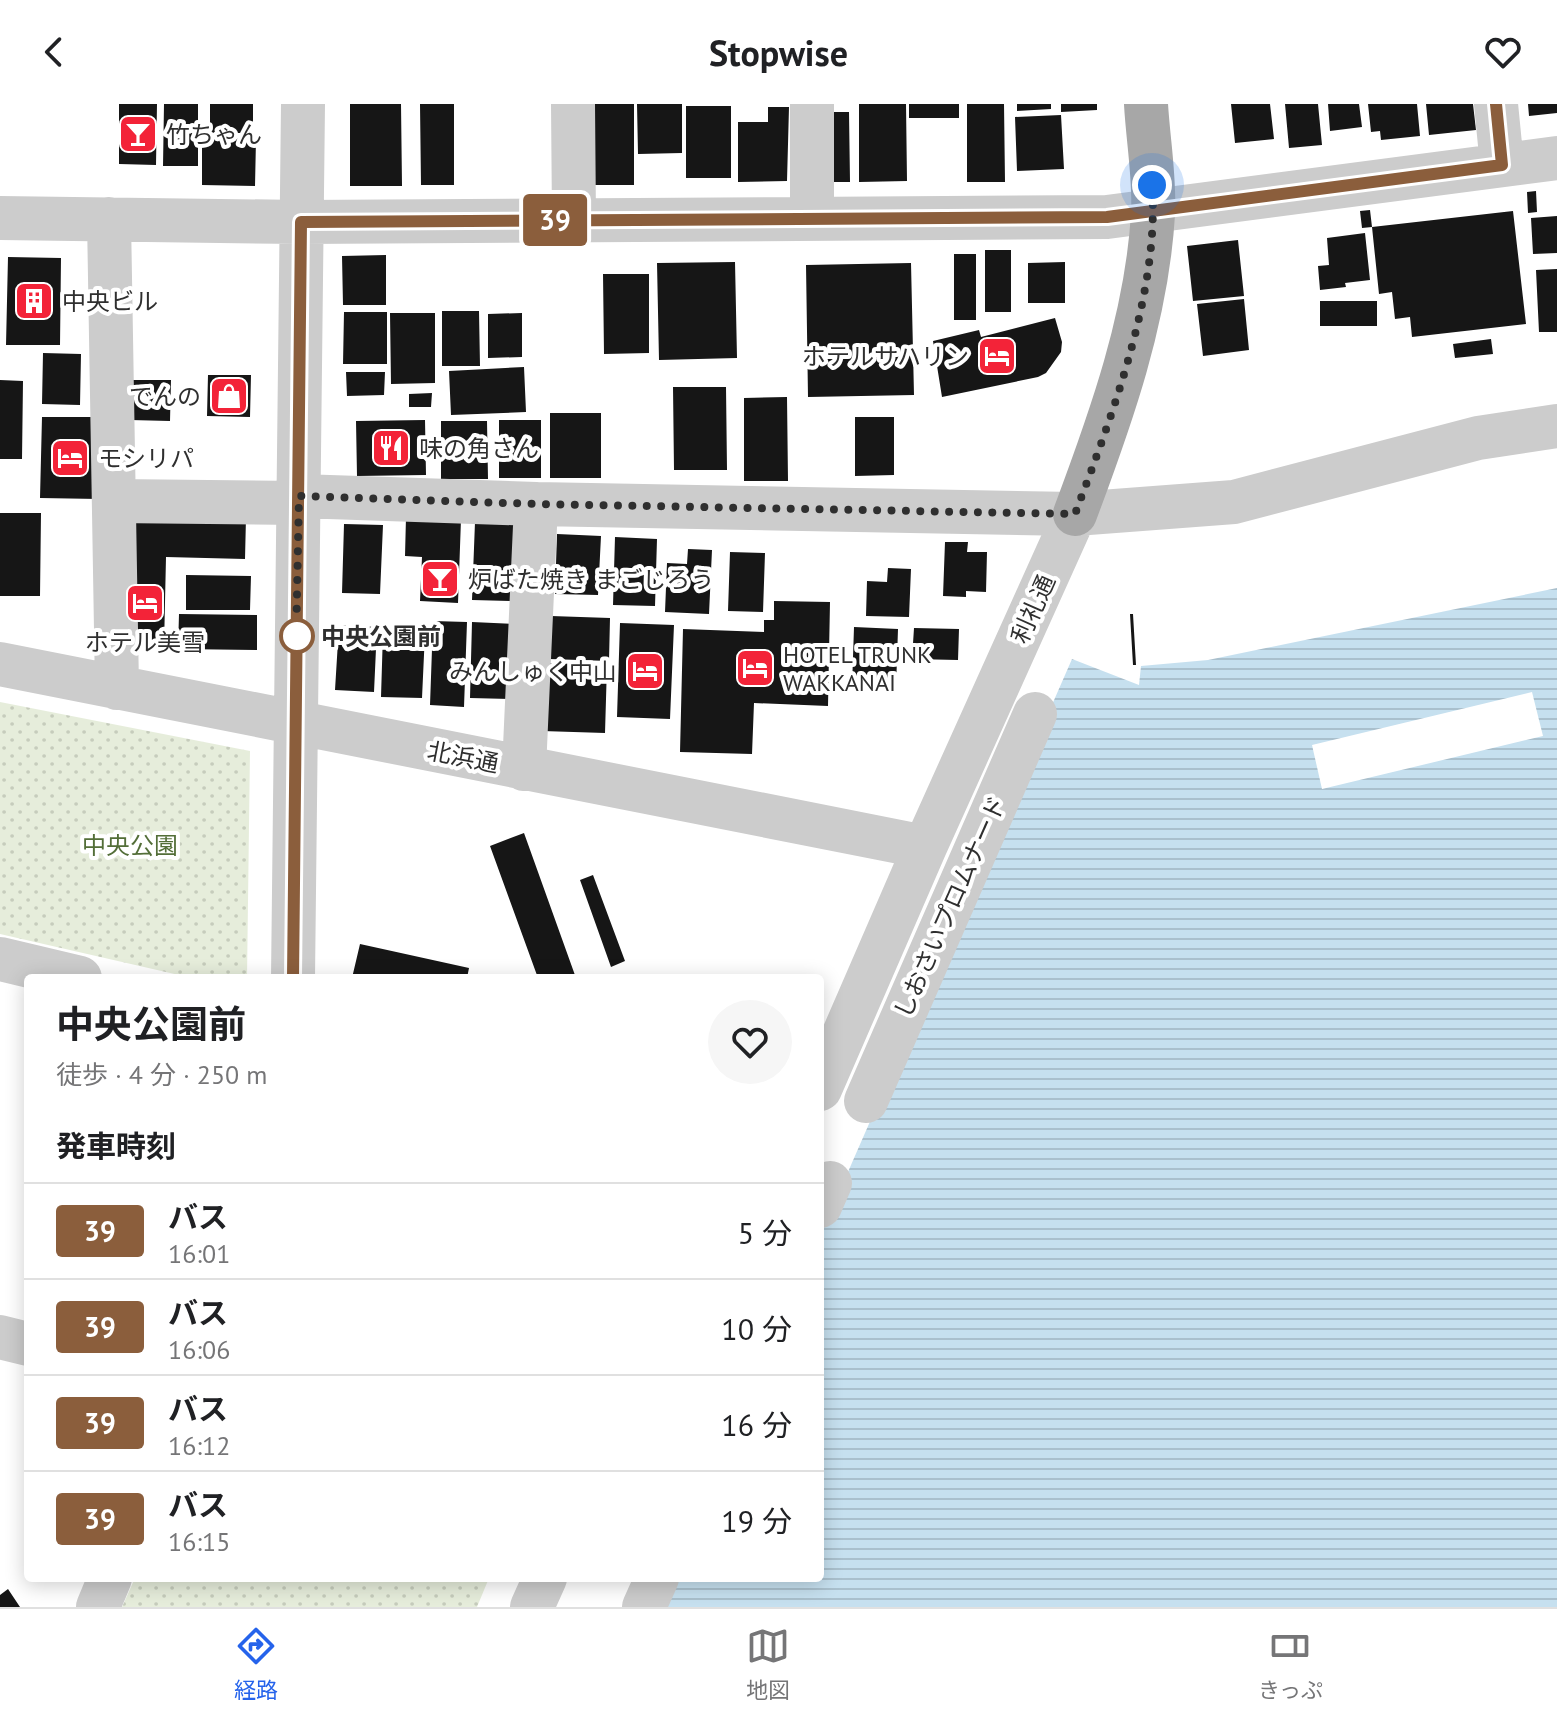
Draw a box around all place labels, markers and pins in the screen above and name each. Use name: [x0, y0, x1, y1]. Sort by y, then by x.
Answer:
bar icon: 竹ちゃん: [117, 113, 159, 155]
place label: 竹ちゃん: [166, 119, 262, 150]
building icon: 中央ビル: [13, 280, 55, 322]
place label: 中央ビル: [62, 286, 158, 317]
hotel icon: ホテルサハリン: [976, 335, 1018, 377]
place label: ホテルサハリン: [802, 341, 969, 372]
shop icon: でんの: [208, 375, 250, 417]
place label: でんの: [129, 381, 201, 412]
restaurant icon: 味の角さん: [370, 427, 412, 469]
place label: 味の角さん: [419, 433, 539, 464]
hotel icon: モシリパ: [49, 437, 91, 479]
place label: モシリパ: [98, 443, 194, 474]
bar icon: 炉ばた焼き まごじろう: [419, 558, 461, 600]
place label: 炉ばた焼き まごじろう: [468, 564, 714, 595]
hotel icon: ホテル美雪: [124, 582, 166, 624]
marker: 中央公園前: [280, 619, 314, 653]
place label: 中央公園前: [321, 621, 441, 652]
place label: ホテル美雪: [85, 627, 205, 658]
place label: HOTEL TRUNK WAKKANAI: [783, 639, 932, 698]
hotel icon: HOTEL TRUNK WAKKANAI: [734, 647, 776, 689]
hotel icon: みんしゅく中山: [624, 650, 666, 692]
place label: みんしゅく中山: [449, 656, 617, 687]

